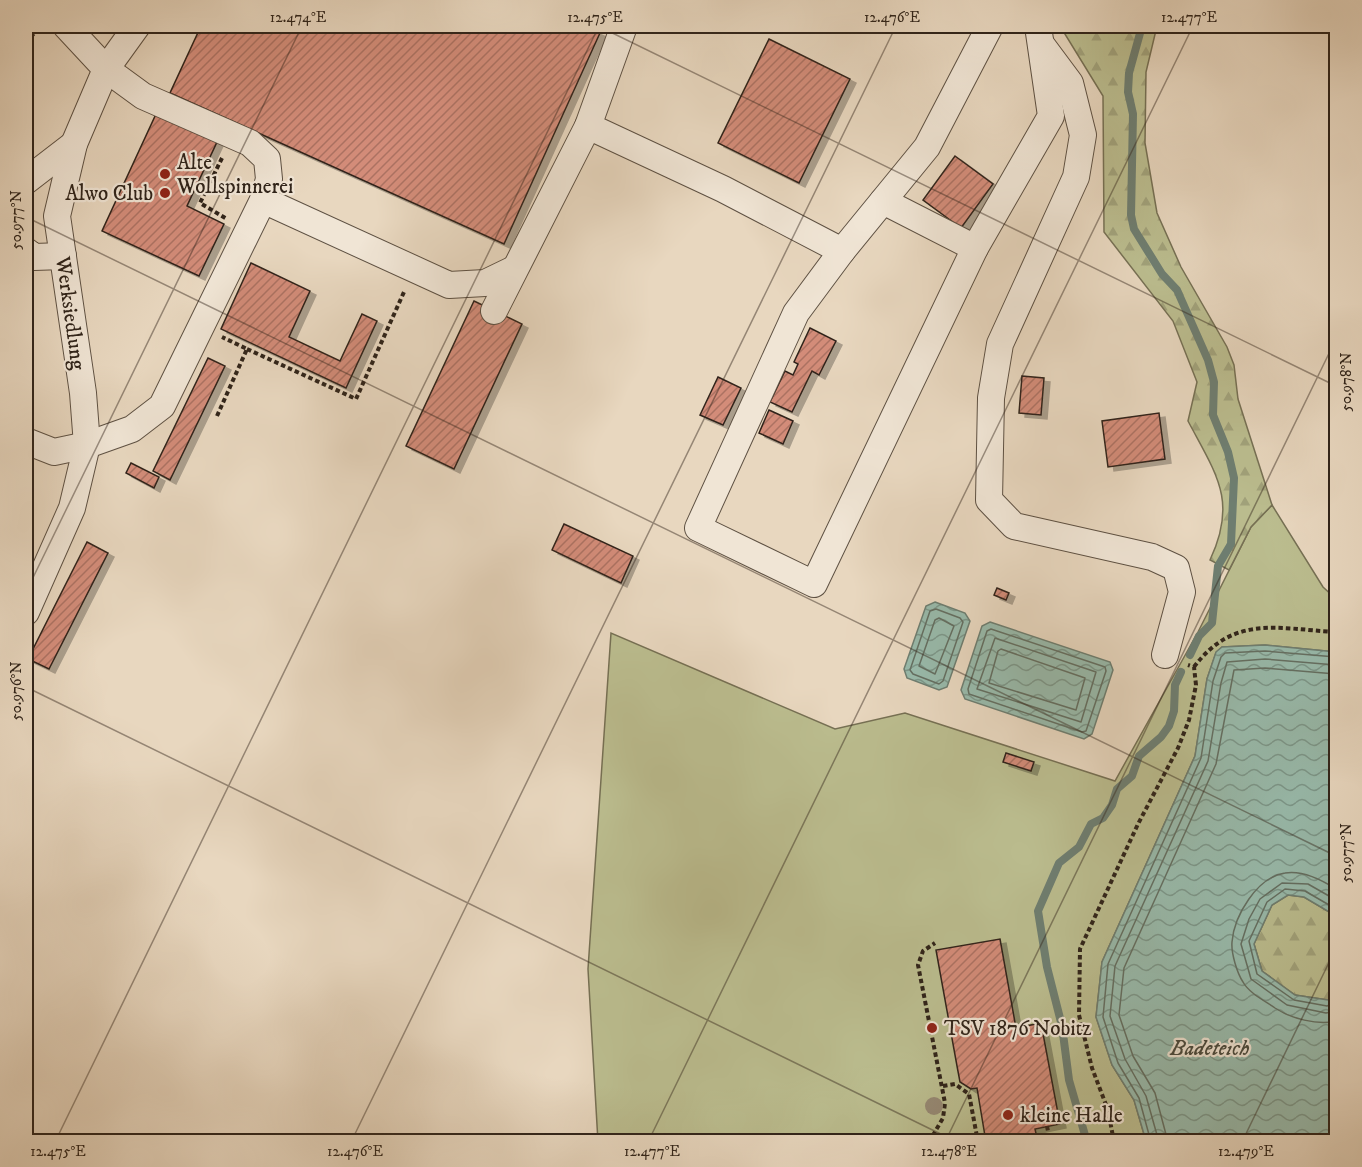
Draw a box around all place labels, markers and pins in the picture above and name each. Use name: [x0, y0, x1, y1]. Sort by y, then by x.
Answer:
place label: Alte Wollspinnerei: [176, 150, 293, 200]
marker: Alte Wollspinnerei: [158, 167, 172, 181]
place label: Alwo Club: [65, 181, 153, 207]
marker: Alwo Club: [158, 186, 172, 200]
place label: TSV 1876 Nobitz: [944, 1016, 1091, 1042]
marker: TSV 1876 Nobitz: [925, 1021, 939, 1035]
place label: kleine Halle: [1020, 1103, 1123, 1129]
marker: kleine Halle: [1001, 1108, 1015, 1122]

